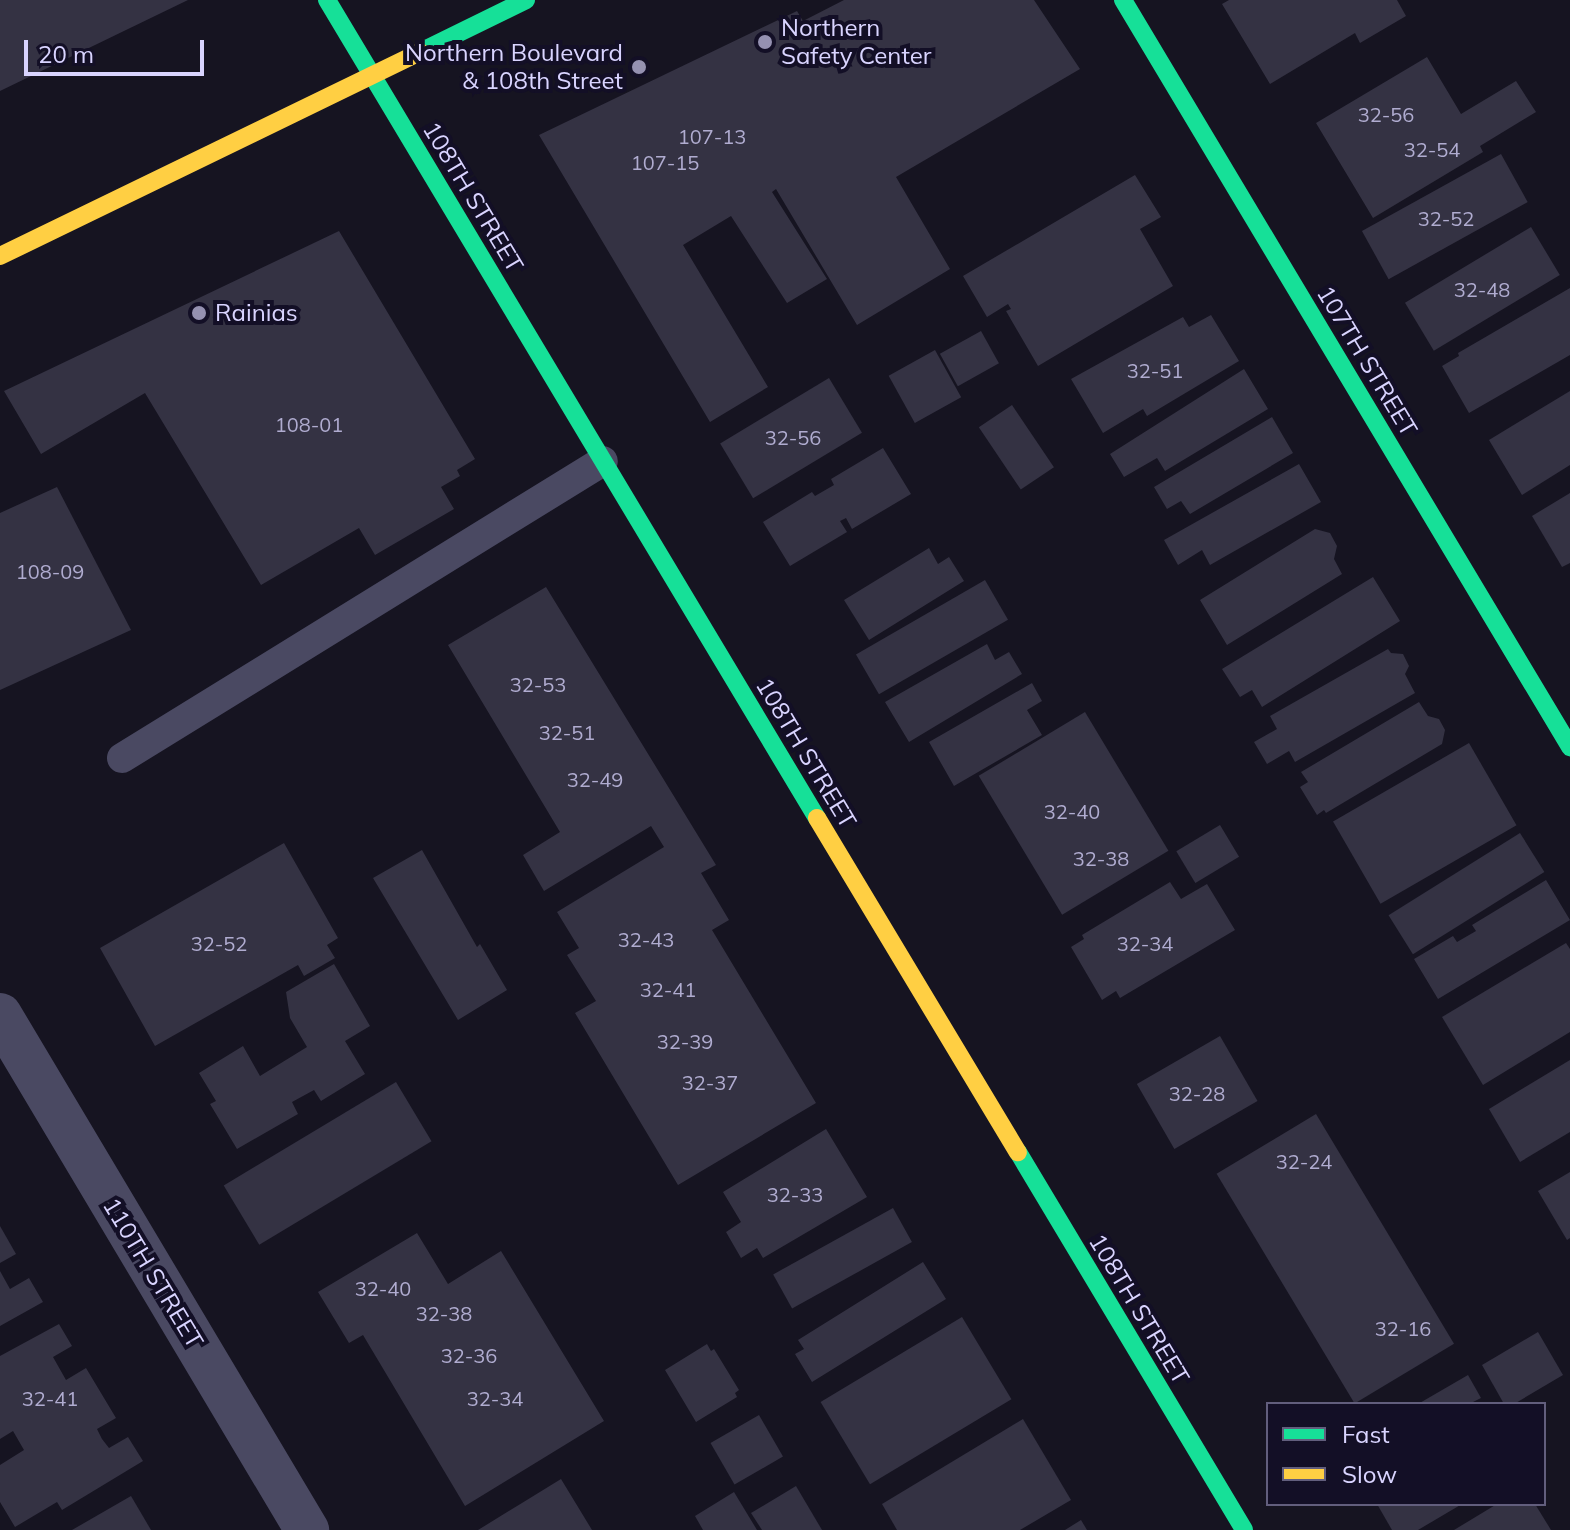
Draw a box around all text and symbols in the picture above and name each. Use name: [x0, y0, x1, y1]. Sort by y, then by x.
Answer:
place label: Northern Safety Center: [781, 14, 931, 70]
scale bar: [28, 24, 208, 74]
marker: Northern Safety Center: [756, 33, 774, 51]
text: 20 m: [38, 39, 94, 69]
place label: Northern Boulevard & 108th Street: [405, 39, 623, 95]
marker: Northern Boulevard & 108th Street: [630, 58, 648, 76]
house number: 32-56: [1358, 102, 1414, 126]
street label: 108TH STREET: [417, 117, 529, 277]
house number: 107-13: [678, 124, 746, 148]
house number: 32-54: [1404, 137, 1460, 161]
house number: 107-15: [631, 150, 699, 174]
house number: 32-52: [1418, 206, 1474, 230]
house number: 32-48: [1454, 277, 1510, 301]
street label: 107TH STREET: [1311, 281, 1423, 441]
place label: Rainias: [215, 299, 298, 327]
marker: Rainias: [190, 304, 208, 322]
house number: 32-51: [1127, 358, 1183, 382]
house number: 108-01: [275, 412, 343, 436]
house number: 32-56: [765, 425, 821, 449]
house number: 108-09: [16, 559, 84, 583]
house number: 32-53: [510, 672, 566, 696]
street label: 108TH STREET: [750, 673, 862, 833]
house number: 32-51: [539, 720, 595, 744]
house number: 32-49: [567, 767, 623, 791]
house number: 32-40: [1044, 799, 1100, 823]
house number: 32-38: [1073, 846, 1129, 870]
house number: 32-43: [618, 927, 674, 951]
house number: 32-52: [191, 931, 247, 955]
house number: 32-34: [1117, 931, 1173, 955]
house number: 32-41: [640, 977, 696, 1001]
house number: 32-39: [657, 1029, 713, 1053]
house number: 32-37: [682, 1070, 738, 1094]
house number: 32-28: [1169, 1081, 1225, 1105]
house number: 32-24: [1276, 1149, 1332, 1173]
house number: 32-33: [767, 1182, 823, 1206]
street label: 110TH STREET: [97, 1193, 209, 1353]
street label: 108TH STREET: [1083, 1229, 1195, 1389]
house number: 32-40: [355, 1276, 411, 1300]
house number: 32-38: [416, 1301, 472, 1325]
house number: 32-16: [1375, 1316, 1431, 1340]
house number: 32-36: [441, 1343, 497, 1367]
house number: 32-41: [22, 1386, 78, 1410]
house number: 32-34: [467, 1386, 523, 1410]
legend: [1266, 1402, 1546, 1506]
text: Fast: [1342, 1419, 1390, 1449]
text: Slow: [1342, 1459, 1397, 1489]

